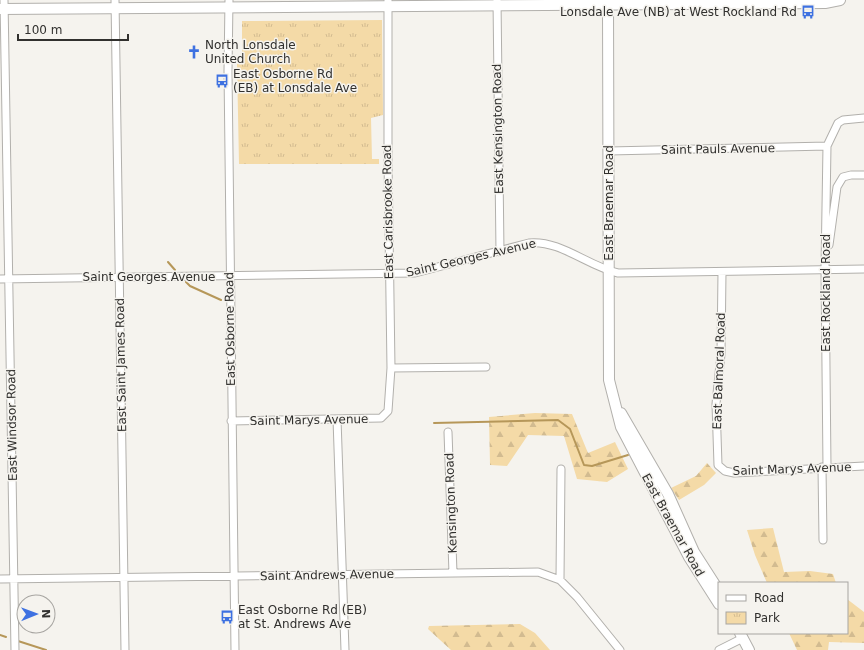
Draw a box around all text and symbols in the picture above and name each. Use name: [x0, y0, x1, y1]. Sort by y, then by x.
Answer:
bus stop icon: Lonsdale Ave (NB) at West Rockland Rd: [800, 4, 816, 20]
place label: Lonsdale Ave (NB) at West Rockland Rd: [560, 5, 797, 19]
scale bar: [18, 16, 128, 42]
text: 100 m: [24, 23, 62, 37]
place label: North Lonsdale United Church: [205, 38, 296, 66]
church icon: North Lonsdale United Church: [186, 44, 202, 60]
street label: East Kensington Road: [490, 64, 506, 194]
place label: East Osborne Rd (EB) at Lonsdale Ave: [233, 67, 357, 95]
bus stop icon: East Osborne Rd (EB) at Lonsdale Ave: [214, 73, 230, 89]
street label: Saint Pauls Avenue: [661, 141, 775, 157]
street label: East Carisbrooke Road: [380, 145, 396, 279]
street label: East Braemar Road: [602, 145, 616, 261]
street label: East Rockland Road: [819, 234, 833, 352]
street label: Saint Georges Avenue: [405, 236, 537, 280]
street label: Saint Georges Avenue: [83, 270, 215, 284]
street label: East Osborne Road: [222, 272, 238, 386]
street label: East Saint James Road: [113, 298, 129, 432]
street label: East Balmoral Road: [710, 312, 728, 430]
street label: East Windsor Road: [4, 369, 20, 481]
street label: Saint Marys Avenue: [249, 412, 369, 428]
street label: Kensington Road: [442, 452, 460, 554]
street label: Saint Marys Avenue: [732, 460, 852, 478]
street label: East Braemar Road: [639, 471, 707, 579]
street label: Saint Andrews Avenue: [260, 567, 394, 583]
legend: [718, 582, 848, 634]
text: Road: [754, 591, 784, 605]
north arrow: [16, 594, 56, 634]
place label: East Osborne Rd (EB) at St. Andrews Ave: [238, 603, 367, 631]
text: N: [39, 609, 52, 619]
bus stop icon: East Osborne Rd (EB) at St. Andrews Ave: [219, 609, 235, 625]
text: Park: [754, 611, 780, 625]

